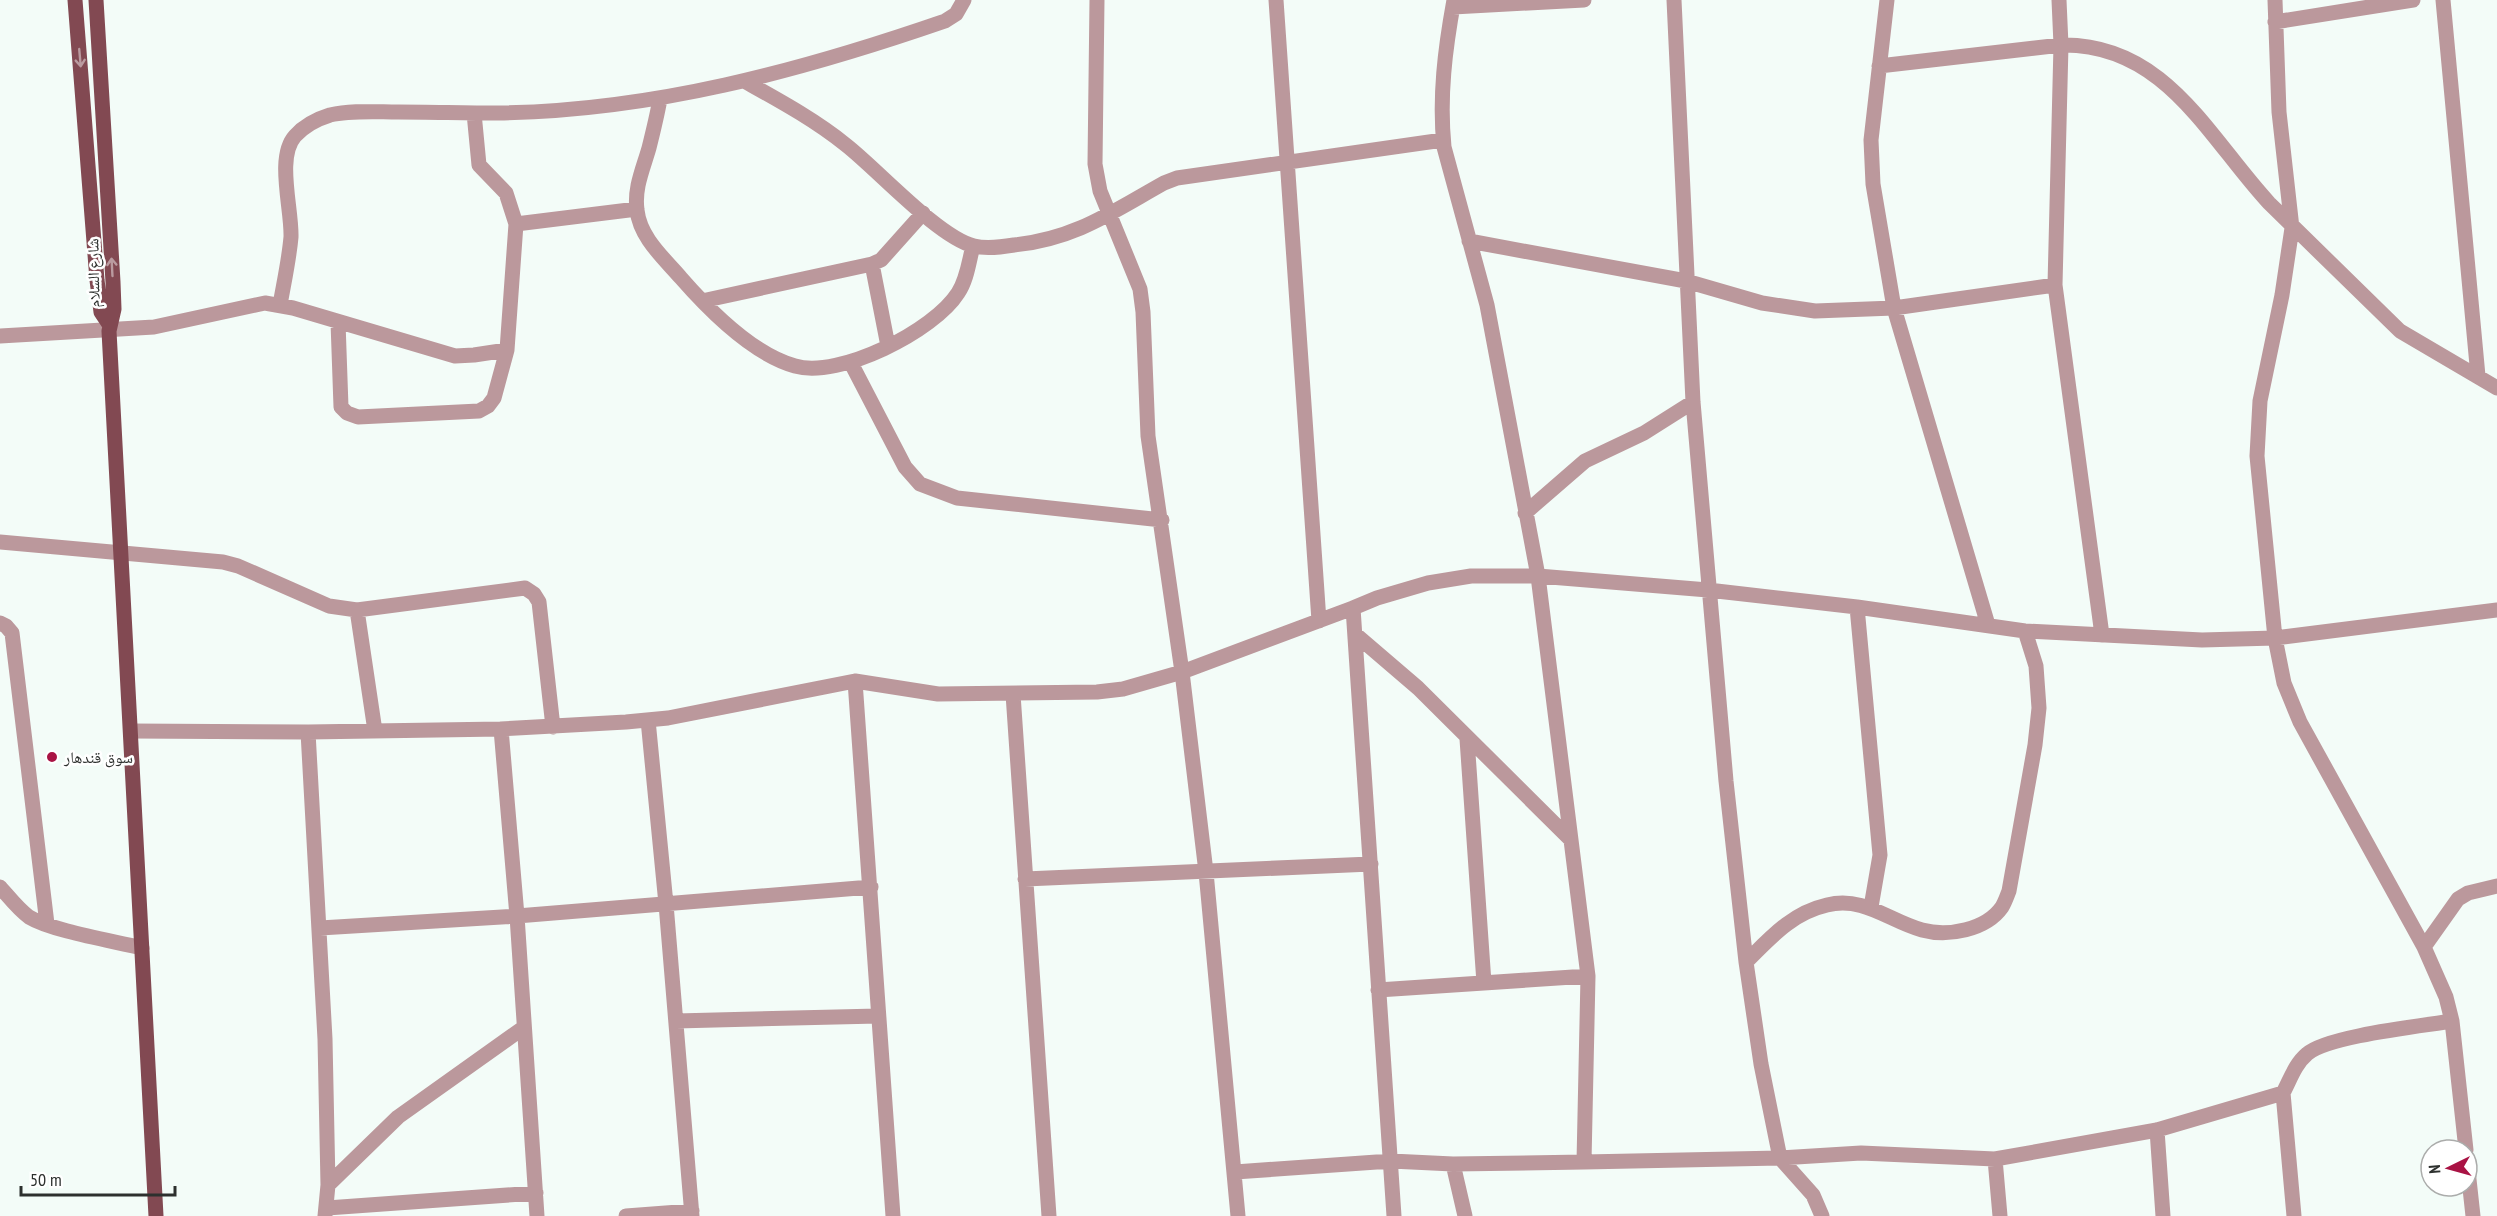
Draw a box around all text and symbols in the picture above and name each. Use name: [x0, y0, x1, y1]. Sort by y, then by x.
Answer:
one-way arrow: [75, 48, 86, 68]
street label: شارع السلام: [82, 238, 105, 308]
one-way arrow: [107, 257, 118, 277]
place label: سوق قندهار: [63, 747, 133, 768]
marker: سوق قندهار: [45, 750, 59, 764]
north arrow: [2419, 1138, 2479, 1198]
scale bar: [21, 1159, 176, 1197]
text: N: [2424, 1164, 2444, 1174]
text: 50 m: [30, 1168, 62, 1191]

